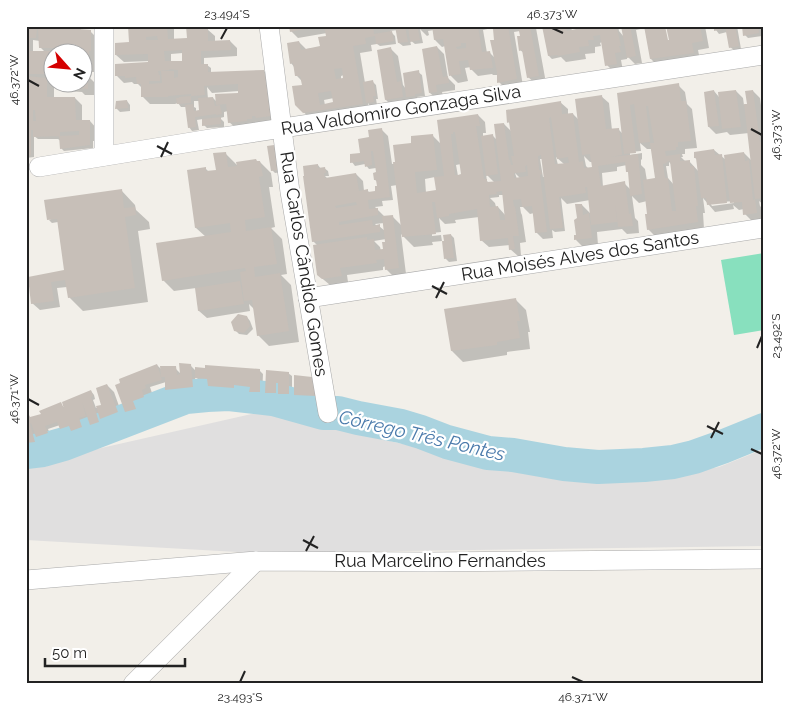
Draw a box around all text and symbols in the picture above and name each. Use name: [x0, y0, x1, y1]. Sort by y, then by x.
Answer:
text: 23.494°S: [204, 7, 250, 21]
text: 46.373°W: [527, 7, 578, 21]
north arrow: [42, 42, 92, 92]
text: 46.372°W: [7, 54, 21, 105]
text: N: [70, 66, 89, 82]
street label: Rua Valdomiro Gonzaga Silva: [279, 80, 522, 139]
text: 46.373°W: [769, 109, 783, 160]
street label: Rua Carlos Cândido Gomes: [276, 150, 333, 378]
street label: Rua Moisés Alves dos Santos: [460, 226, 701, 285]
text: 23.492°S: [769, 313, 783, 359]
text: 46.371°W: [7, 374, 21, 424]
water label: Córrego Três Pontes: [337, 405, 507, 465]
text: 46.372°W: [769, 428, 783, 479]
street label: Rua Marcelino Fernandes: [334, 550, 546, 571]
scale bar: [45, 635, 185, 667]
text: 50 m: [52, 644, 87, 662]
text: 23.493°S: [217, 690, 263, 704]
text: 46.371°W: [558, 690, 608, 704]

